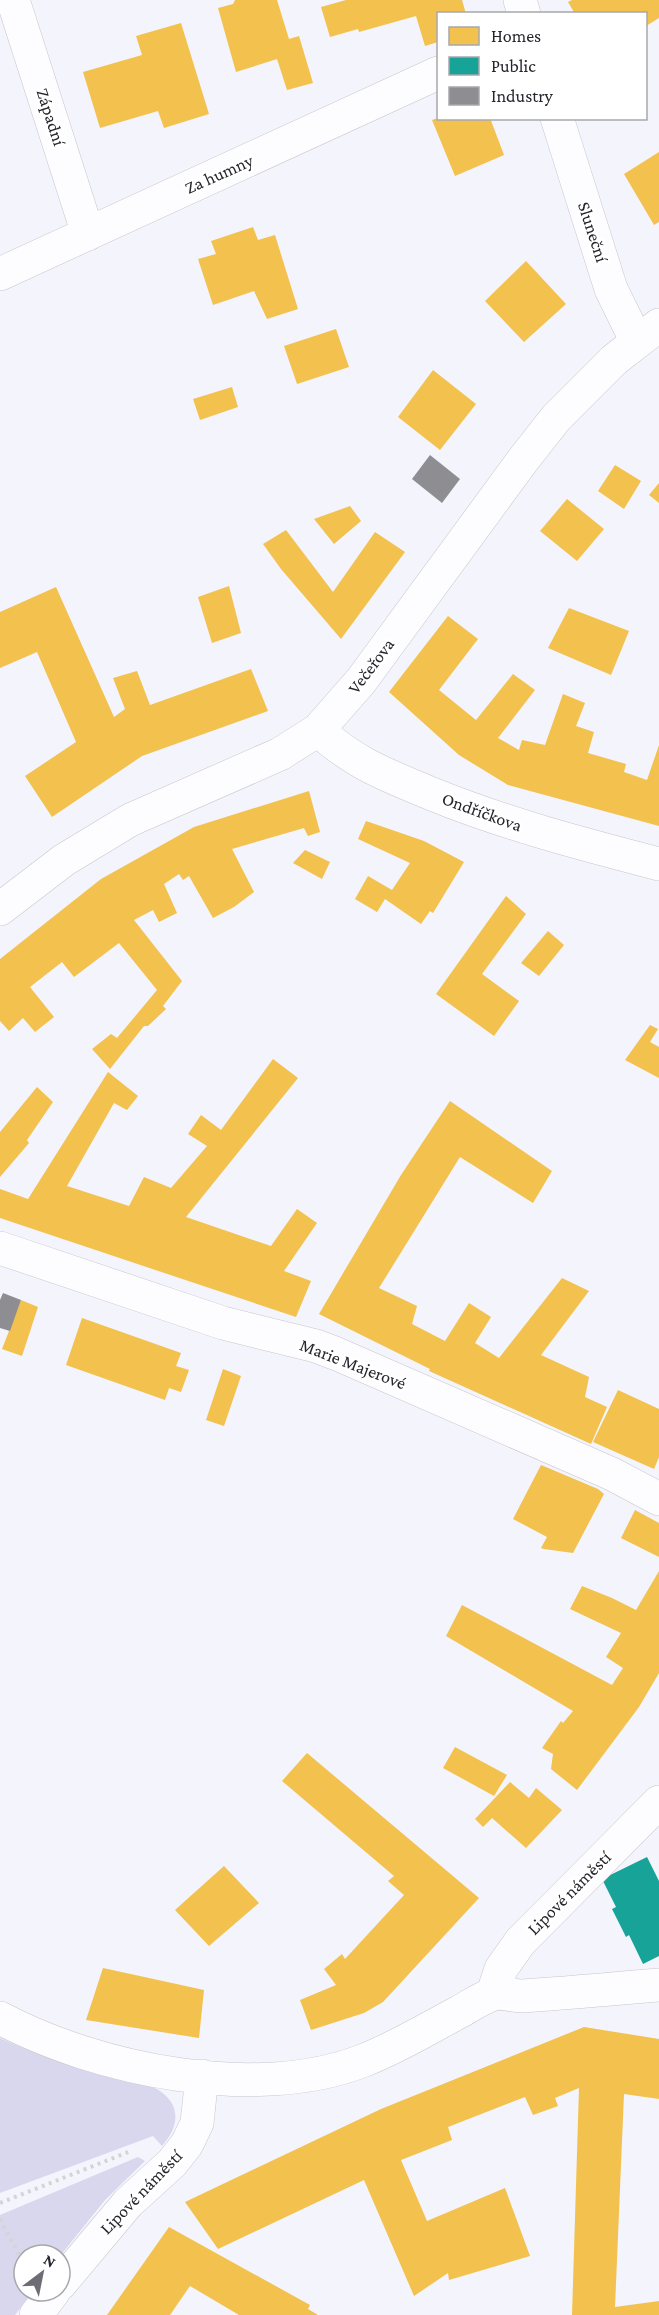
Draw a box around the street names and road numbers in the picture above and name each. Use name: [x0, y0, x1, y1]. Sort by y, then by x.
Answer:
street label: Západní: [32, 86, 70, 150]
street label: Za humny: [182, 150, 257, 198]
street label: Sluneční: [574, 199, 613, 266]
street label: Večeřova: [344, 634, 398, 698]
street label: Ondříčkova: [439, 788, 525, 836]
street label: Marie Majerové: [297, 1335, 409, 1394]
street label: Lipové náměstí: [523, 1846, 616, 1939]
street label: Lipové náměstí: [96, 2145, 187, 2238]

